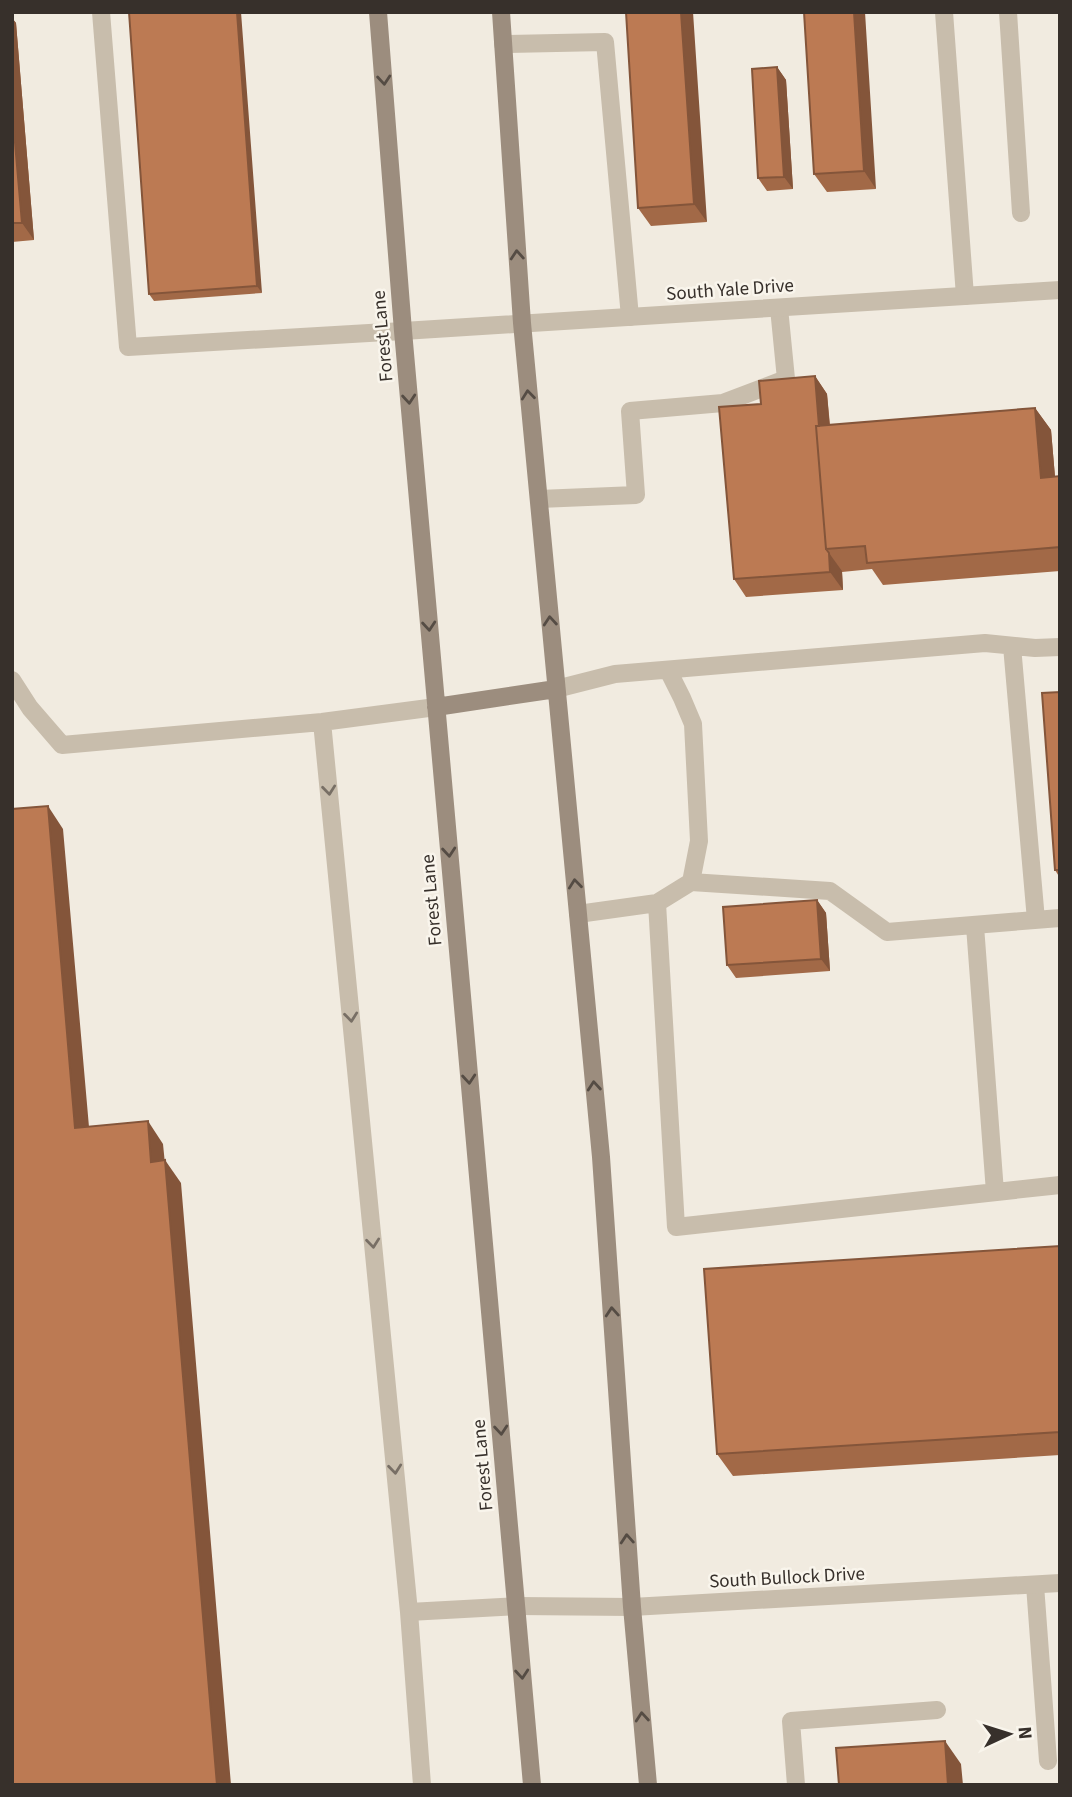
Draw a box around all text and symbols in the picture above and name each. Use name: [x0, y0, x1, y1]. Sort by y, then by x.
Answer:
one-way arrow: [376, 75, 391, 86]
one-way arrow: [510, 250, 525, 261]
street label: South Yale Drive: [665, 272, 795, 308]
street label: Forest Lane: [366, 289, 400, 383]
one-way arrow: [521, 389, 536, 400]
one-way arrow: [401, 394, 416, 405]
one-way arrow: [543, 615, 558, 626]
one-way arrow: [421, 621, 436, 632]
one-way arrow: [321, 784, 336, 796]
one-way arrow: [441, 847, 456, 858]
street label: Forest Lane: [415, 853, 449, 947]
one-way arrow: [568, 878, 583, 890]
one-way arrow: [343, 1011, 358, 1022]
one-way arrow: [461, 1074, 476, 1085]
one-way arrow: [587, 1080, 602, 1091]
one-way arrow: [365, 1238, 380, 1249]
one-way arrow: [605, 1307, 620, 1318]
street label: Forest Lane: [466, 1418, 500, 1512]
one-way arrow: [493, 1425, 508, 1436]
one-way arrow: [387, 1464, 402, 1475]
one-way arrow: [620, 1534, 635, 1545]
street label: South Bullock Drive: [708, 1560, 866, 1596]
one-way arrow: [514, 1669, 529, 1680]
north arrow: [974, 1699, 1044, 1769]
one-way arrow: [635, 1711, 650, 1722]
text: N: [1011, 1726, 1038, 1740]

